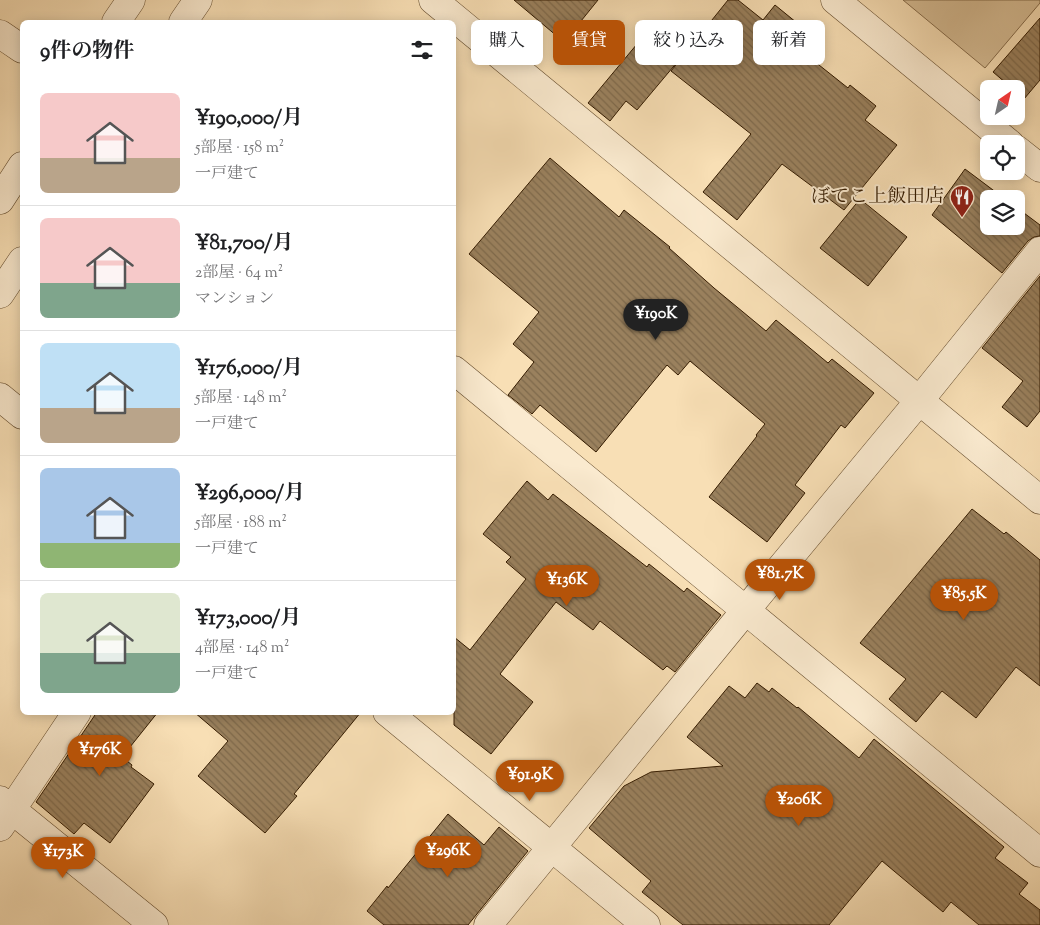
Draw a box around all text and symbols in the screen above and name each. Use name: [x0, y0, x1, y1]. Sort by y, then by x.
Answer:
chip: 購入: [471, 20, 543, 65]
chip: 賃貸: [553, 20, 625, 65]
chip: 絞り込み: [635, 20, 743, 65]
chip: 新着: [753, 20, 825, 65]
icon: filters: [408, 36, 436, 64]
text: 9件の物件: [40, 37, 134, 67]
north arrow: [980, 80, 1025, 125]
map controls: [980, 80, 1025, 235]
text: ¥190,000/月: [195, 104, 303, 134]
icon: home: [80, 113, 140, 173]
button: locate: [980, 135, 1025, 180]
text: 5部屋 · 158 m²: [195, 137, 284, 160]
text: 一戸建て: [195, 163, 259, 186]
place label: ぼてこ上飯田店: [811, 184, 944, 211]
restaurant icon: ぼてこ上飯田店: [949, 184, 975, 218]
button: layers: [980, 190, 1025, 235]
text: ¥81,700/月: [195, 229, 293, 259]
icon: home: [80, 238, 140, 298]
text: 2部屋 · 64 m²: [195, 262, 283, 285]
text: マンション: [195, 288, 274, 311]
pin: ¥190K: [621, 298, 691, 341]
text: ¥190K: [634, 303, 678, 326]
text: ¥176,000/月: [195, 354, 303, 384]
icon: home: [80, 363, 140, 423]
text: 5部屋 · 148 m²: [195, 387, 287, 410]
text: 一戸建て: [195, 413, 259, 436]
text: ¥296,000/月: [195, 479, 305, 509]
icon: home: [80, 488, 140, 548]
text: 5部屋 · 188 m²: [195, 512, 287, 535]
text: 一戸建て: [195, 538, 259, 561]
pin: ¥81.7K: [739, 558, 821, 601]
text: ¥81.7K: [756, 563, 804, 586]
pin: ¥136K: [532, 564, 602, 607]
text: ¥136K: [546, 569, 588, 592]
pin: ¥85.5K: [923, 578, 1005, 621]
text: ¥85.5K: [941, 583, 987, 606]
text: ¥173,000/月: [195, 604, 301, 634]
icon: home: [80, 613, 140, 673]
text: 4部屋 · 148 m²: [195, 637, 289, 660]
text: 一戸建て: [195, 663, 259, 686]
pin: ¥176K: [65, 734, 135, 777]
text: ¥176K: [78, 739, 122, 762]
pin: ¥91.9K: [489, 760, 571, 802]
text: ¥91.9K: [507, 764, 553, 787]
pin: ¥206K: [764, 784, 834, 827]
text: ¥206K: [776, 789, 822, 812]
pin: ¥173K: [28, 836, 98, 879]
pin: ¥296K: [413, 836, 483, 878]
text: ¥296K: [426, 840, 470, 863]
text: ¥173K: [42, 841, 84, 864]

